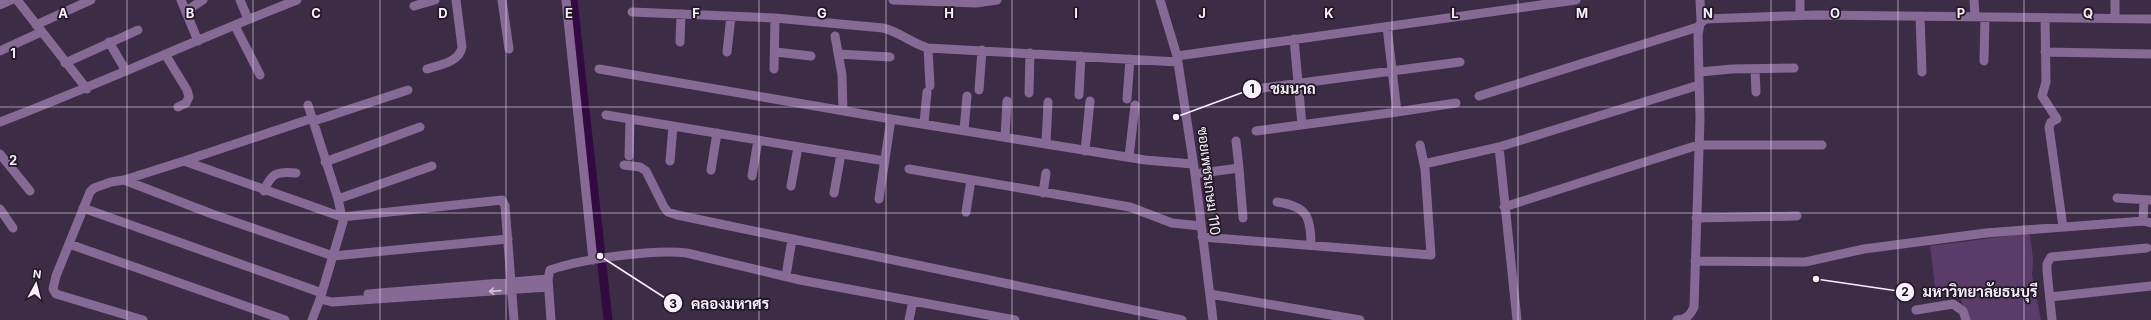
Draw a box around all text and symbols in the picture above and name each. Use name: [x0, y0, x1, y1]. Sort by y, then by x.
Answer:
text: A: [58, 5, 68, 21]
text: B: [186, 5, 195, 21]
text: C: [311, 5, 321, 21]
text: D: [438, 5, 448, 21]
text: E: [565, 5, 573, 21]
text: F: [692, 5, 700, 21]
text: G: [817, 5, 827, 21]
text: H: [944, 5, 954, 21]
text: I: [1074, 5, 1078, 21]
text: J: [1198, 5, 1206, 21]
text: K: [1324, 5, 1334, 21]
text: L: [1451, 5, 1459, 21]
text: M: [1576, 5, 1588, 21]
text: N: [1703, 5, 1713, 21]
text: O: [1830, 5, 1840, 21]
text: P: [1957, 5, 1965, 21]
text: Q: [2083, 5, 2093, 21]
text: 1: [10, 45, 16, 61]
callout: ชมนาถ: [1242, 75, 1324, 102]
text: ชมนาถ: [1270, 79, 1316, 98]
text: 1: [1249, 81, 1255, 96]
street label: ซอยเพชรเกษม 110: [1194, 126, 1225, 236]
text: 2: [9, 152, 17, 168]
north arrow: [16, 264, 56, 304]
text: N: [32, 267, 42, 282]
callout: มหาวิทยาลัยธนบุรี: [1895, 278, 2045, 305]
text: มหาวิทยาลัยธนบุรี: [1923, 282, 2038, 303]
text: 2: [1901, 284, 1909, 299]
one-way arrow: [489, 287, 502, 295]
callout: คลองมหาศร: [663, 290, 778, 317]
text: คลองมหาศร: [691, 294, 770, 313]
text: 3: [669, 296, 677, 311]

